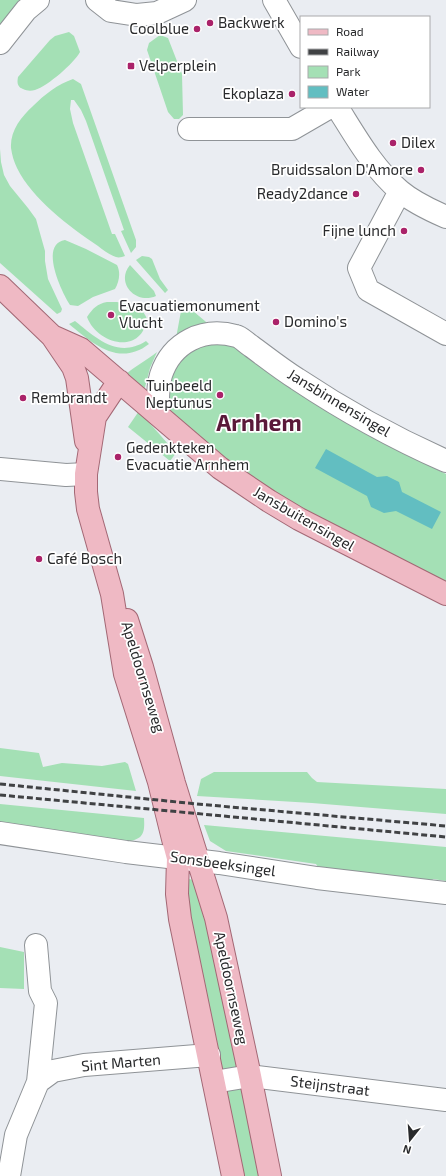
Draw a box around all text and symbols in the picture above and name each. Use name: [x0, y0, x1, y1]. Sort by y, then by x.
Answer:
place label: Backwerk: [218, 13, 285, 31]
legend: [300, 16, 430, 108]
marker: Backwerk: [205, 18, 215, 28]
place label: Coolblue: [129, 19, 189, 37]
marker: Coolblue: [192, 24, 202, 34]
text: Road: [336, 24, 364, 38]
text: Railway: [336, 44, 380, 58]
place label: Velperplein: [139, 56, 217, 74]
marker: Velperplein: [126, 61, 136, 71]
text: Park: [336, 64, 361, 78]
place label: Ekoplaza: [222, 84, 284, 102]
text: Water: [336, 84, 370, 98]
marker: Ekoplaza: [287, 89, 297, 99]
place label: Dilex: [401, 133, 435, 151]
marker: Dilex: [388, 138, 398, 148]
place label: Bruidssalon D'Amore: [271, 160, 413, 178]
marker: Bruidssalon D'Amore: [416, 165, 426, 175]
place label: Ready2dance: [257, 184, 348, 202]
marker: Ready2dance: [351, 189, 361, 199]
place label: Fijne lunch: [323, 221, 396, 240]
marker: Fijne lunch: [399, 226, 409, 236]
place label: Evacuatiemonument Vlucht: [119, 296, 260, 331]
marker: Evacuatiemonument Vlucht: [106, 310, 116, 320]
place label: Domino's: [284, 312, 347, 330]
marker: Domino's: [271, 317, 281, 327]
street label: Jansbinnensingel: [285, 364, 395, 440]
place label: Tuinbeeld Neptunus: [146, 376, 212, 411]
place label: Rembrandt: [31, 388, 108, 406]
marker: Tuinbeeld Neptunus: [215, 390, 225, 400]
marker: Rembrandt: [18, 393, 28, 403]
district label: Arnhem: [216, 408, 302, 436]
place label: Gedenkteken Evacuatie Arnhem: [126, 438, 249, 473]
marker: Gedenkteken Evacuatie Arnhem: [113, 452, 123, 462]
street label: Jansbuitensingel: [251, 482, 359, 555]
place label: Café Bosch: [47, 549, 122, 567]
marker: Café Bosch: [34, 554, 44, 564]
street label: Apeldoornseweg: [118, 619, 170, 735]
street label: Sonsbeeksingel: [169, 847, 278, 879]
street label: Apeldoornseweg: [211, 930, 253, 1047]
street label: Sint Marten: [80, 1050, 161, 1074]
street label: Steijnstraat: [289, 1071, 371, 1100]
north arrow: [390, 1120, 430, 1160]
text: N: [401, 1143, 413, 1157]

